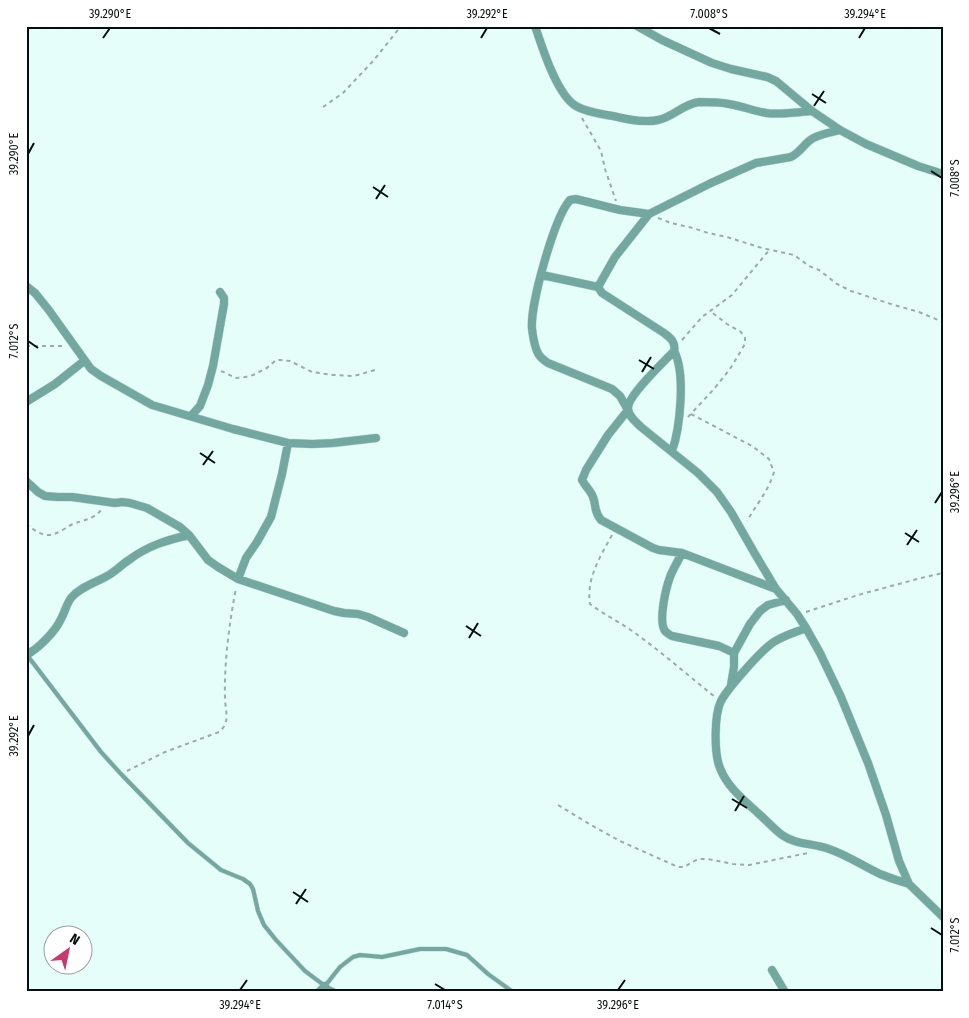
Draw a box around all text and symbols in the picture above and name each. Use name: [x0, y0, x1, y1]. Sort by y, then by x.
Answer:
text: 39.290°E: [89, 7, 131, 21]
text: 39.292°E: [466, 7, 508, 21]
text: 7.008°S: [690, 7, 728, 21]
text: 39.294°E: [844, 7, 886, 21]
text: 39.290°E: [7, 133, 21, 175]
text: 7.008°S: [948, 159, 962, 197]
text: 7.012°S: [7, 324, 21, 358]
text: 39.296°E: [948, 471, 962, 513]
text: 39.292°E: [7, 715, 21, 757]
text: 7.012°S: [948, 918, 962, 952]
north arrow: [42, 926, 92, 976]
text: N: [67, 930, 83, 949]
text: 39.294°E: [219, 998, 261, 1012]
text: 7.014°S: [427, 998, 463, 1012]
text: 39.296°E: [597, 998, 639, 1012]

